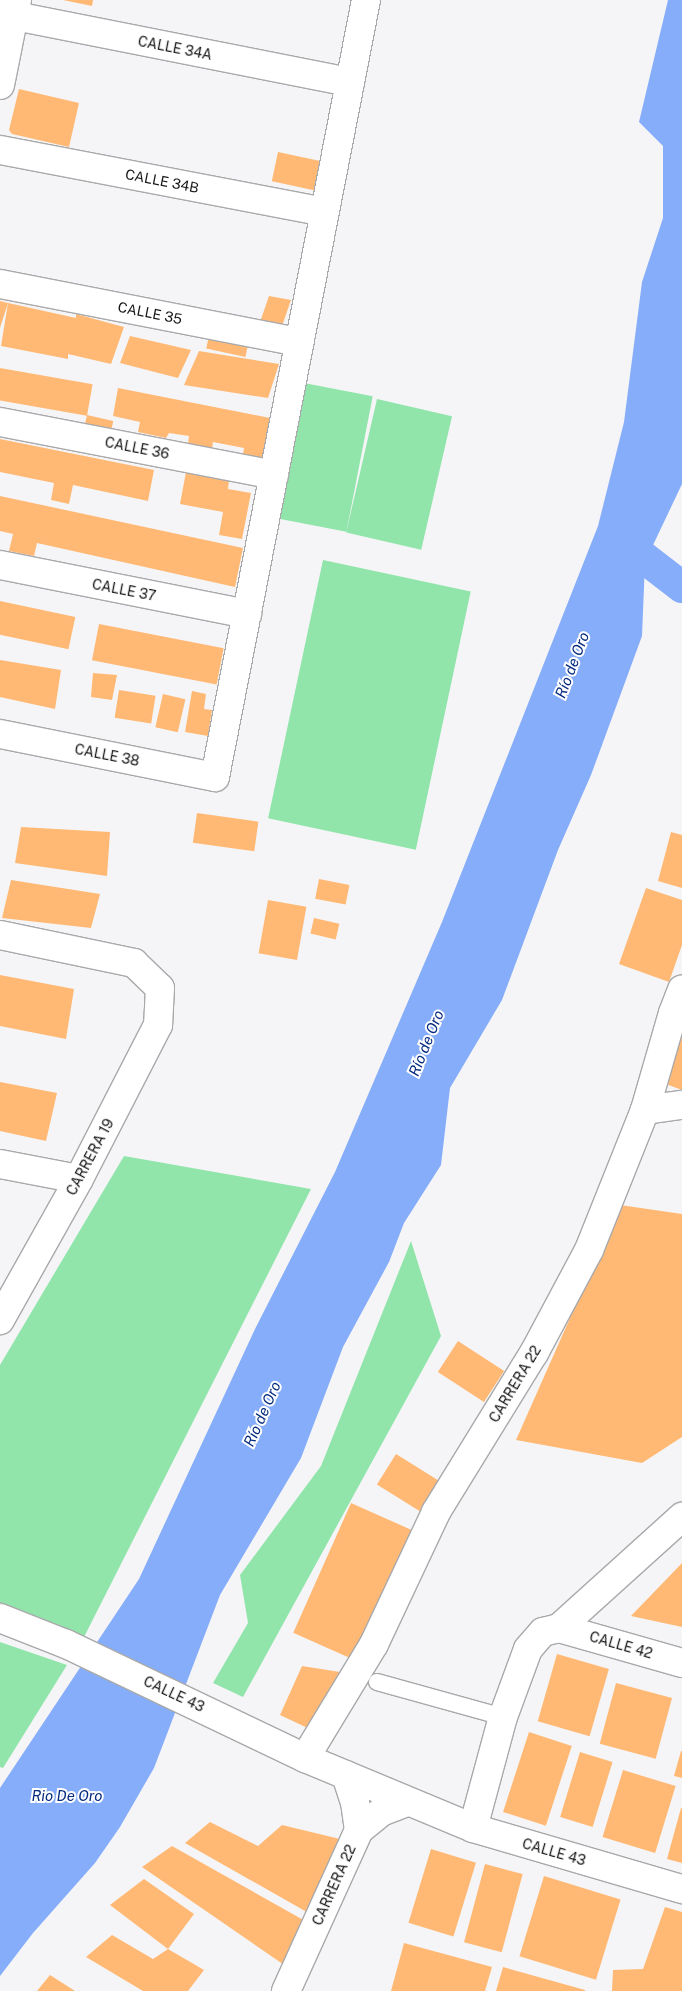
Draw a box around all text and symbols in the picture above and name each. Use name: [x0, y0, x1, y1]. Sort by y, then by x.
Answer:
street label: CALLE 34A: [136, 33, 214, 63]
street label: CALLE 34B: [124, 166, 200, 196]
street label: CALLE 35: [116, 299, 184, 327]
street label: CALLE 36: [103, 434, 171, 462]
street label: CALLE 37: [91, 576, 157, 604]
water label: Río de Oro: [551, 629, 593, 701]
street label: CALLE 38: [73, 741, 141, 769]
water label: Río de Oro: [405, 1007, 447, 1079]
street label: CARRERA 19: [63, 1116, 117, 1198]
street label: CARRERA 22: [485, 1343, 545, 1425]
water label: Río de Oro: [240, 1378, 284, 1450]
street label: CALLE 42: [588, 1628, 654, 1662]
street label: CALLE 43: [141, 1673, 207, 1715]
water label: Rio De Oro: [31, 1787, 103, 1805]
street label: CALLE 43: [520, 1835, 588, 1869]
street label: CARRERA 22: [309, 1842, 359, 1928]

